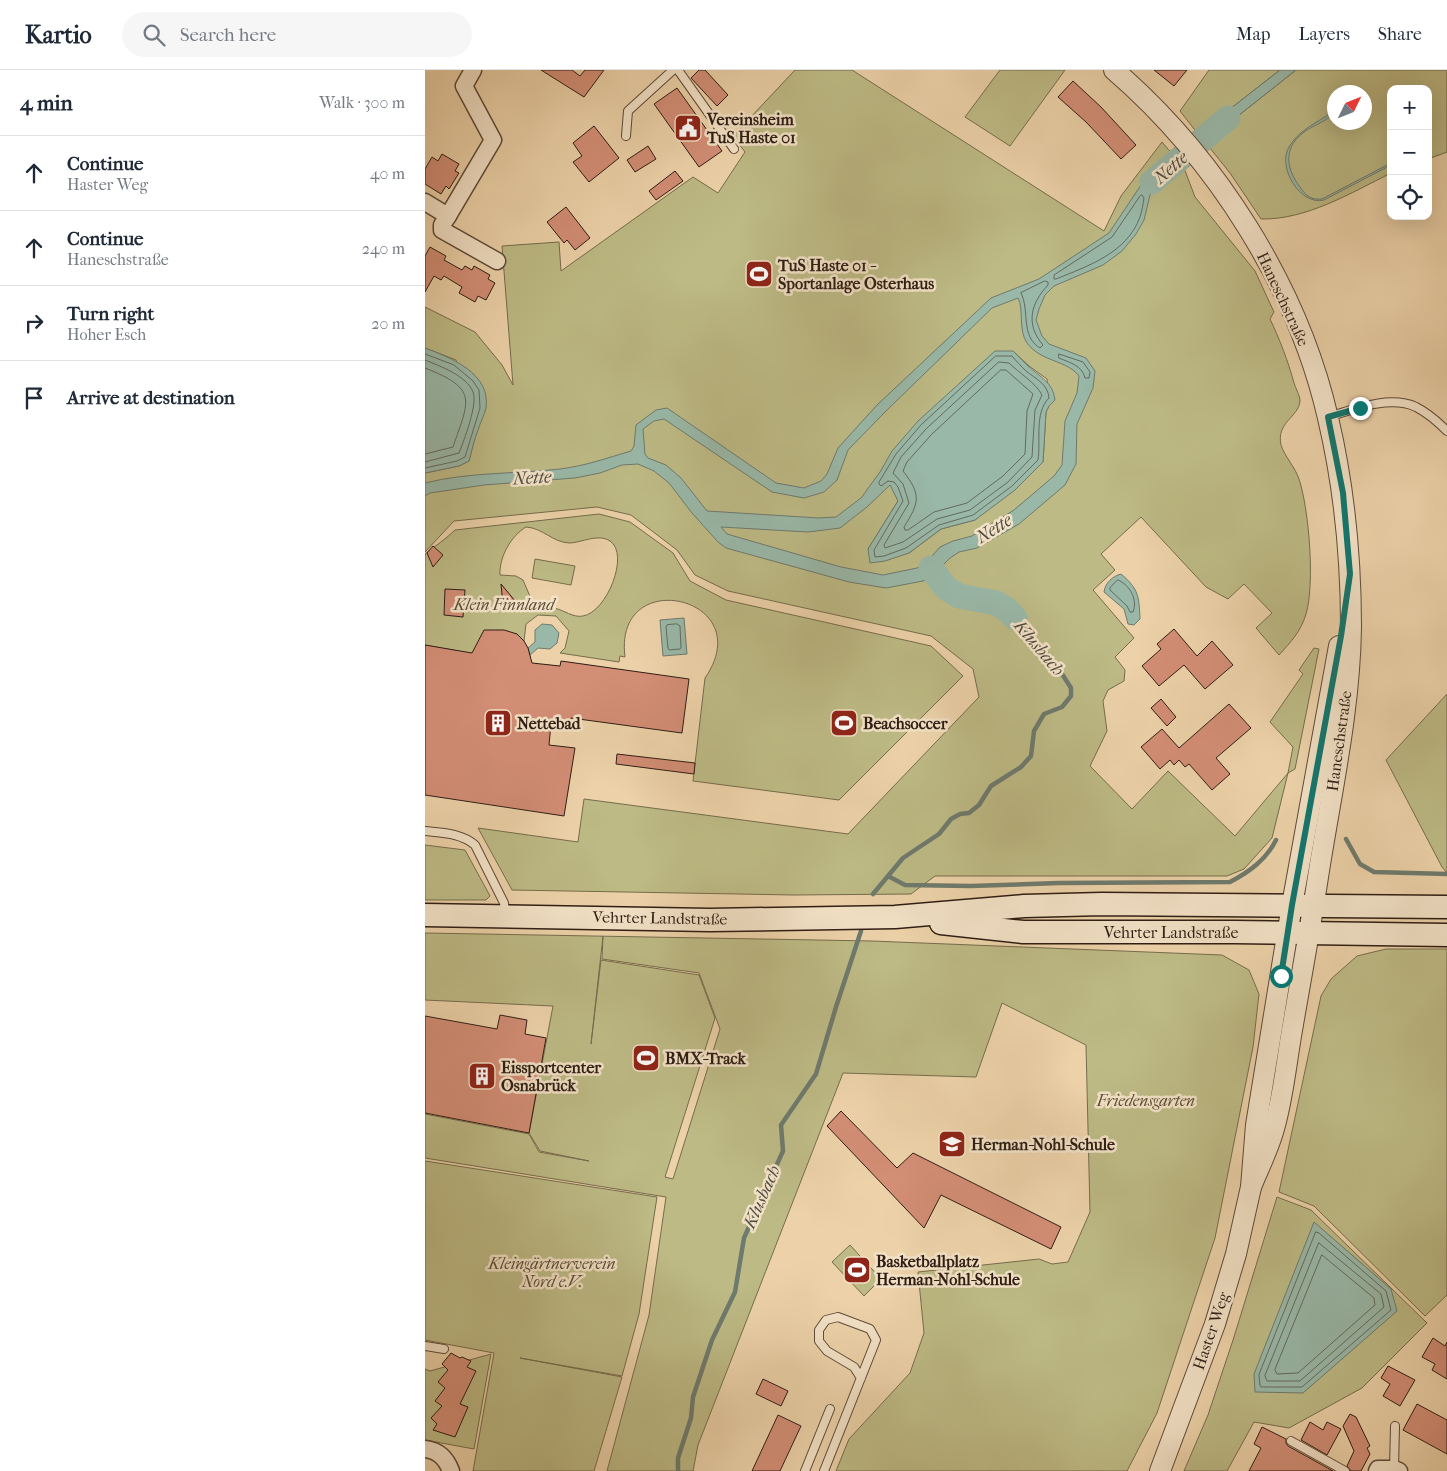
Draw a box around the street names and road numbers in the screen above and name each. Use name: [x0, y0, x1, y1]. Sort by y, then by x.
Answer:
street label: Haneschstraße: [1253, 249, 1313, 349]
street label: Haneschstraße: [1323, 689, 1355, 793]
street label: Vehrter Landstraße: [592, 907, 728, 929]
street label: Vehrter Landstraße: [1103, 923, 1238, 942]
street label: Haster Weg: [1189, 1289, 1233, 1372]

